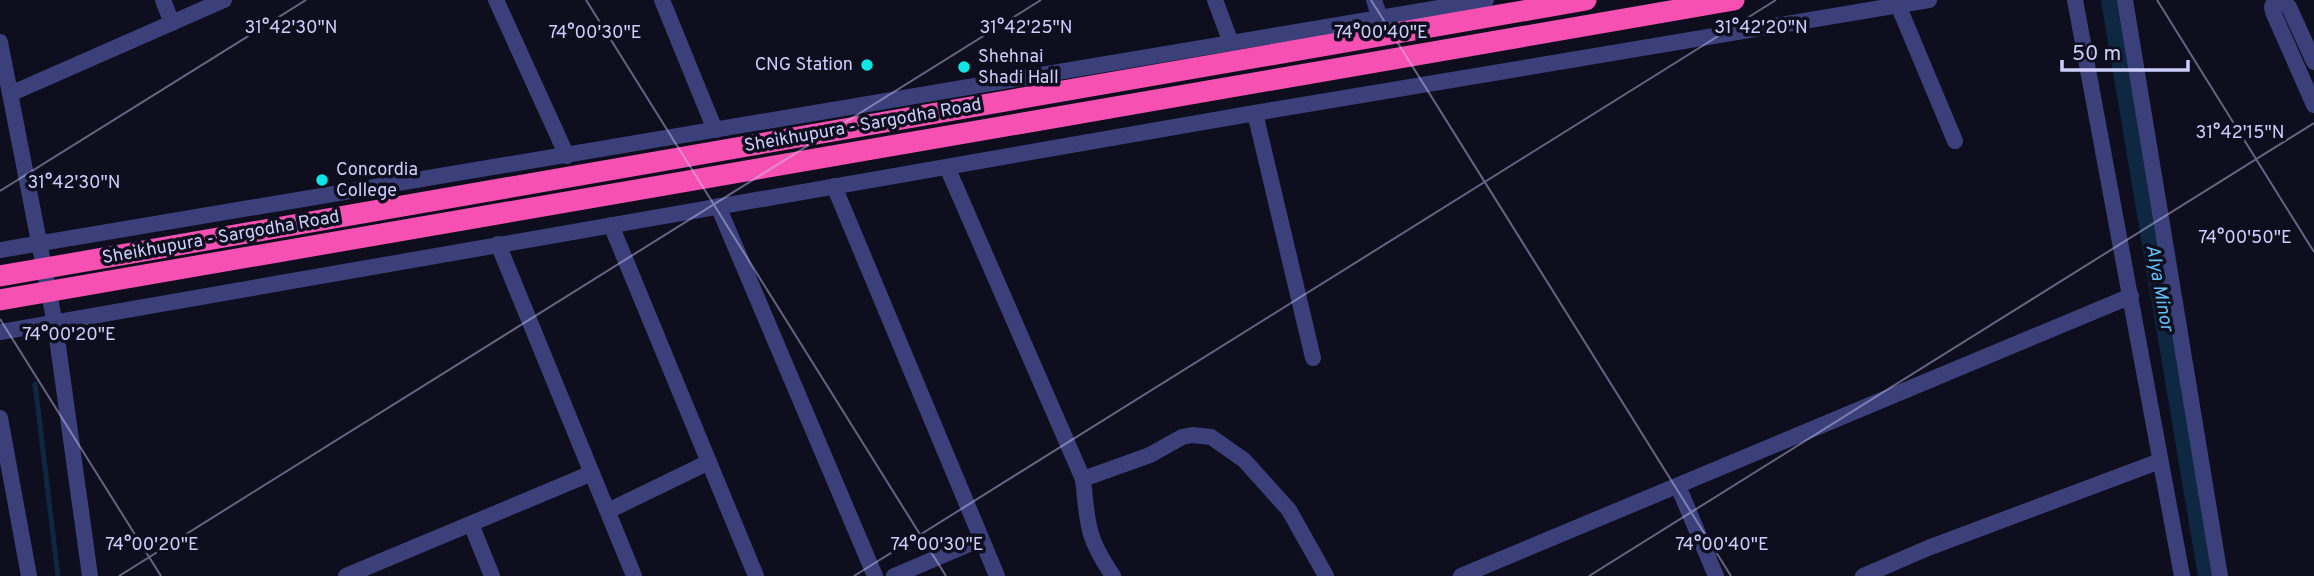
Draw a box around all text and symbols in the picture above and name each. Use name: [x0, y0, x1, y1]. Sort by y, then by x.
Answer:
text: 31°42'30"N: [244, 17, 338, 40]
text: 31°42'25"N: [979, 17, 1073, 40]
text: 31°42'20"N: [1714, 17, 1808, 40]
text: 74°00'30"E: [548, 22, 642, 45]
text: 74°00'40"E: [1334, 22, 1428, 45]
scale bar: [2062, 28, 2188, 72]
text: 50 m: [2072, 41, 2121, 68]
place label: Shehnai Shadi Hall: [978, 46, 1059, 90]
place label: CNG Station: [755, 54, 853, 77]
marker: CNG Station: [859, 57, 875, 73]
marker: Shehnai Shadi Hall: [956, 59, 972, 75]
street label: Sheikhupura - Sargodha Road: [742, 94, 984, 158]
text: 31°42'15"N: [2196, 122, 2284, 145]
place label: Concordia College: [336, 159, 418, 203]
text: 31°42'30"N: [27, 172, 121, 195]
marker: Concordia College: [314, 172, 330, 188]
street label: Sheikhupura - Sargodha Road: [100, 206, 342, 270]
text: 74°00'50"E: [2198, 227, 2292, 250]
water label: Alya Minor: [2140, 243, 2179, 335]
text: 74°00'20"E: [22, 324, 116, 347]
text: 74°00'20"E: [105, 534, 199, 557]
text: 74°00'30"E: [890, 534, 984, 557]
text: 74°00'40"E: [1675, 534, 1769, 557]

